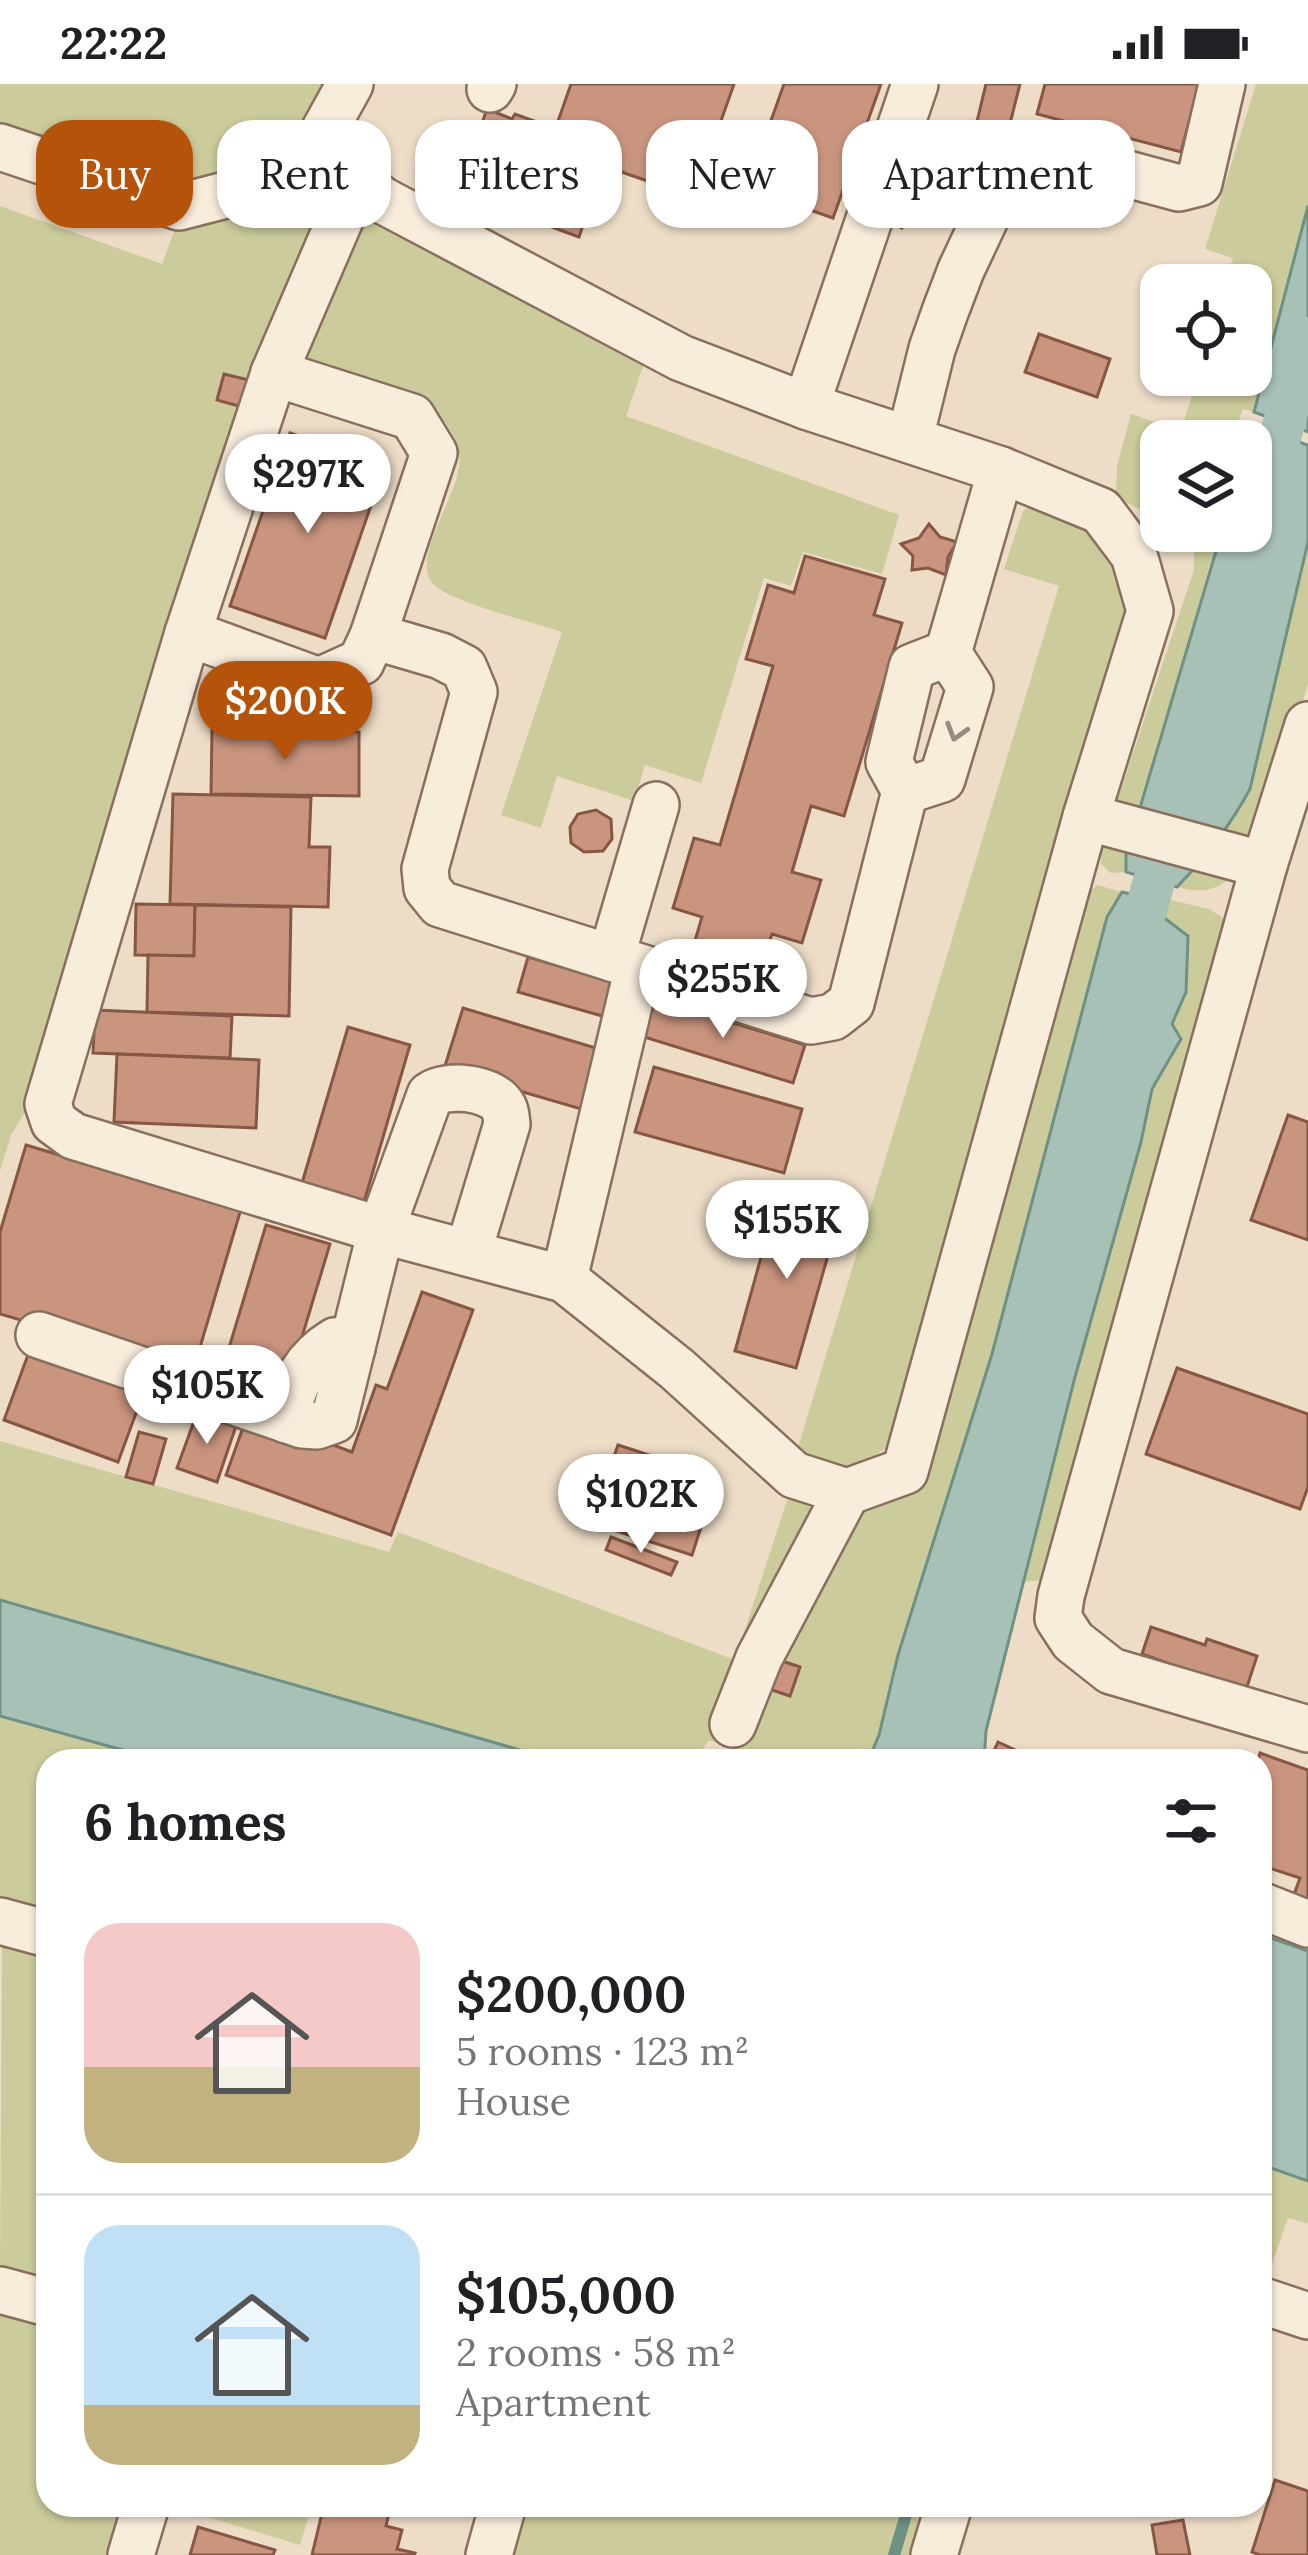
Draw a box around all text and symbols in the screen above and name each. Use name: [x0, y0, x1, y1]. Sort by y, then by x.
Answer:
text: 22:22: [60, 14, 167, 71]
chip: Buy: [36, 120, 193, 228]
chip: Rent: [217, 120, 391, 228]
chip: Filters: [415, 120, 622, 228]
chip: New: [646, 120, 818, 228]
chip: Apartment: [842, 120, 1135, 228]
map controls: [1140, 264, 1272, 552]
button: locate: [1140, 264, 1272, 396]
button: layers: [1140, 420, 1272, 552]
pin: $297K: [224, 434, 392, 536]
text: $297K: [252, 448, 364, 498]
pin: $200K: [201, 661, 369, 763]
text: $200K: [224, 675, 346, 725]
one-way arrow: [945, 721, 970, 742]
pin: $255K: [639, 939, 807, 1041]
text: $255K: [666, 953, 780, 1003]
pin: $155K: [703, 1180, 871, 1282]
text: $155K: [733, 1194, 841, 1244]
pin: $105K: [123, 1345, 291, 1447]
text: $105K: [151, 1359, 263, 1409]
pin: $102K: [557, 1454, 725, 1556]
text: $102K: [585, 1468, 697, 1518]
icon: filters: [1158, 1788, 1224, 1854]
text: 6 homes: [84, 1789, 286, 1854]
text: $200,000: [456, 1961, 686, 2026]
icon: home: [180, 1971, 324, 2115]
text: 5 rooms · 123 m²: [456, 2026, 749, 2076]
text: House: [456, 2076, 571, 2126]
text: $105,000: [456, 2262, 676, 2327]
icon: home: [180, 2273, 324, 2417]
text: 2 rooms · 58 m²: [456, 2327, 736, 2377]
text: Apartment: [456, 2377, 651, 2427]

